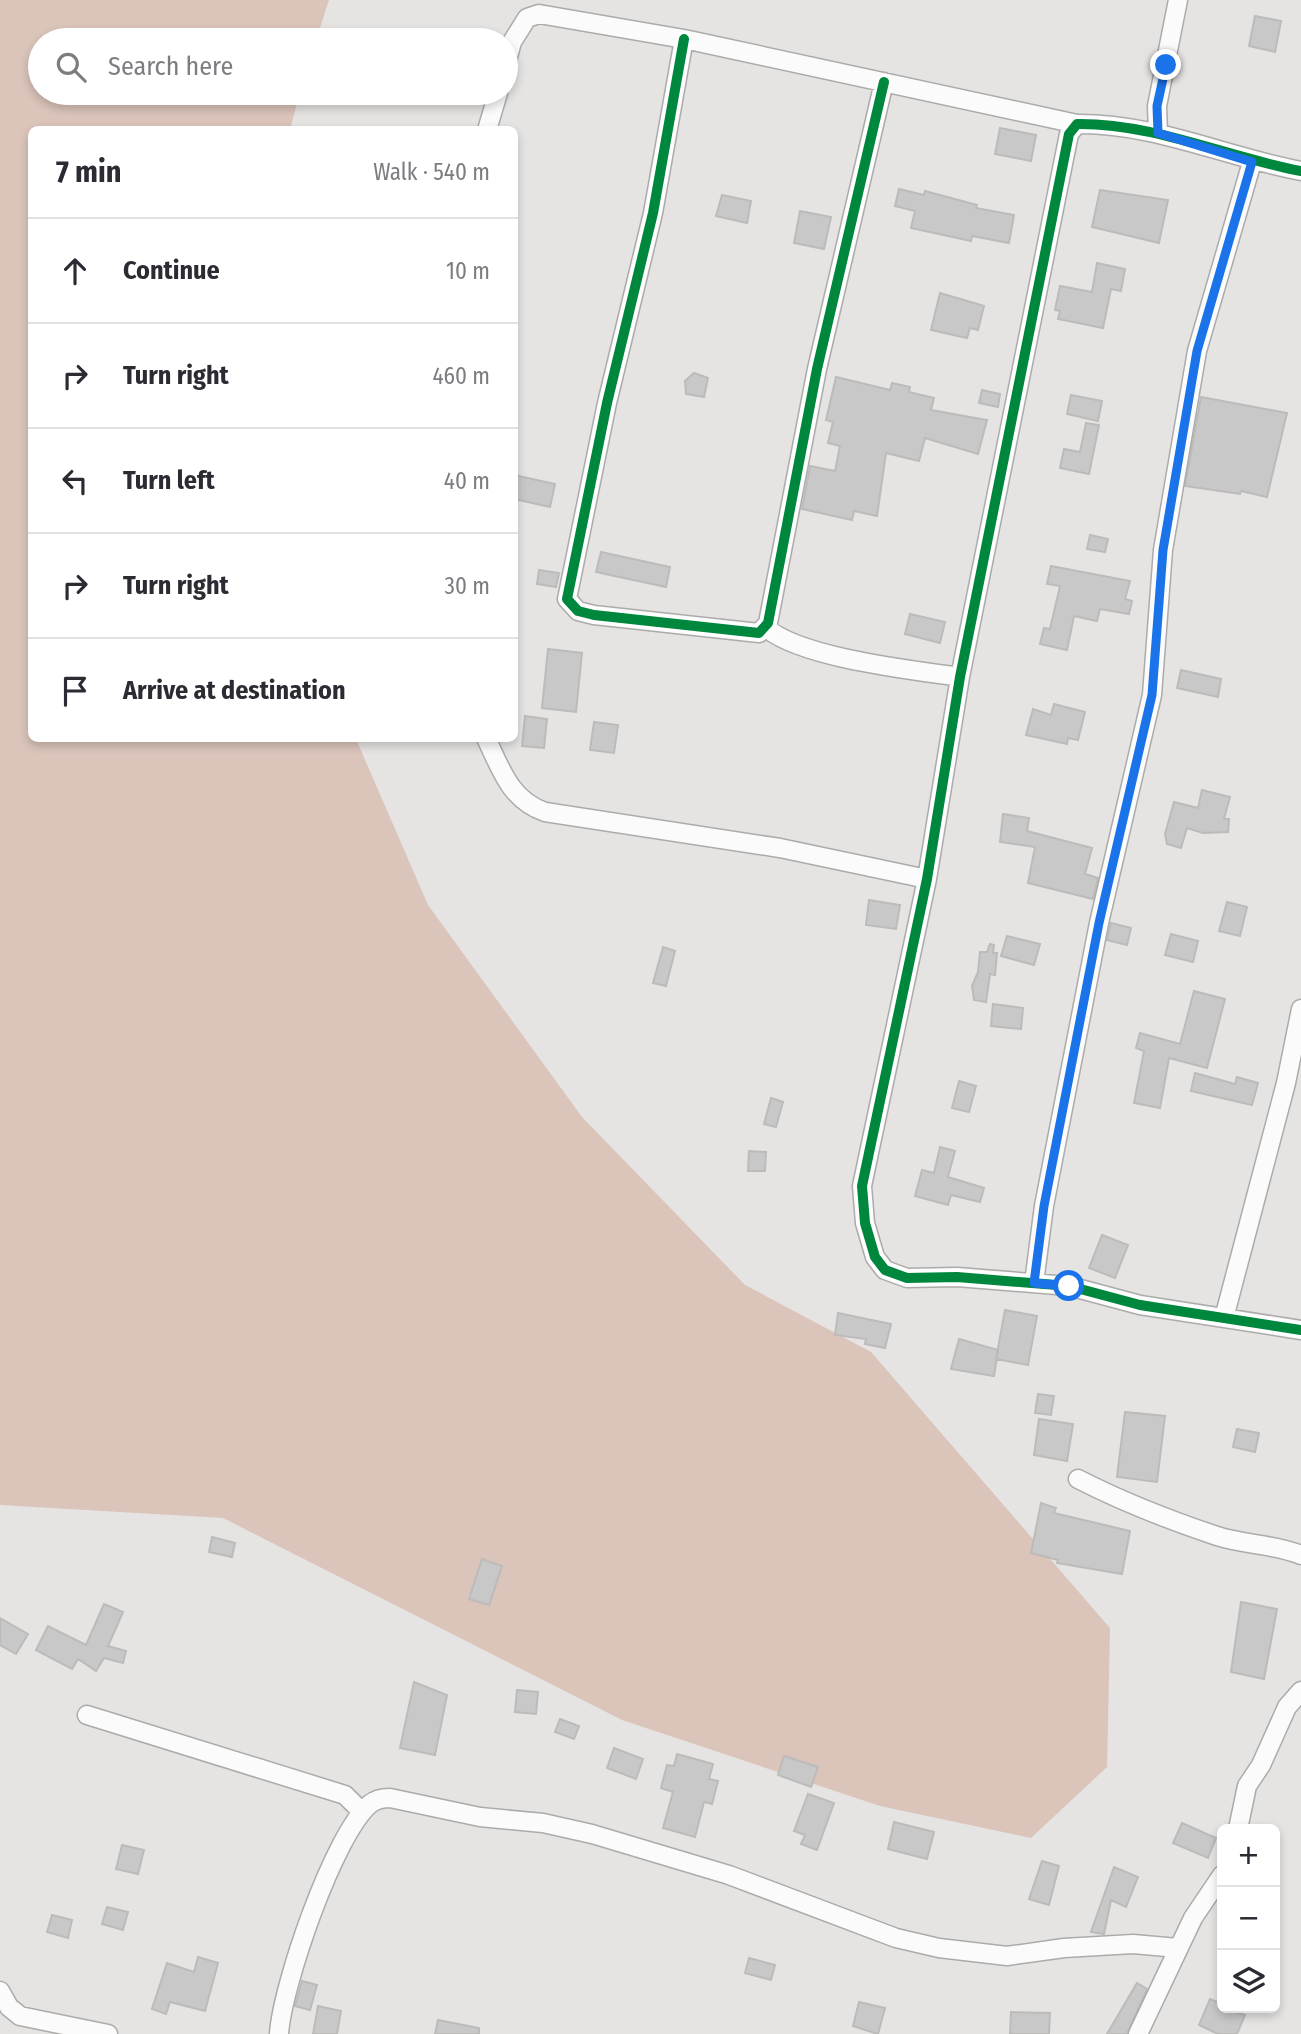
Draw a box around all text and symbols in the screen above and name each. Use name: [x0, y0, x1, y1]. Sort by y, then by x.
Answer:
search box: [28, 28, 518, 105]
icon: search: [52, 48, 90, 86]
route end: [1150, 49, 1181, 80]
text: Search here: [108, 51, 233, 82]
text: 7 min: [56, 154, 121, 190]
text: Walk · 540 m: [373, 158, 490, 186]
icon: ahead: [56, 252, 94, 290]
text: Continue: [123, 255, 220, 286]
text: 10 m: [446, 257, 490, 285]
icon: right: [56, 357, 94, 395]
text: Turn right: [123, 360, 229, 391]
text: 460 m: [432, 362, 490, 390]
icon: left: [56, 462, 94, 500]
text: Turn left: [123, 465, 215, 496]
text: 40 m: [444, 467, 490, 495]
icon: right: [56, 567, 94, 605]
text: Turn right: [123, 570, 229, 601]
text: 30 m: [445, 572, 490, 600]
icon: arrive: [56, 672, 94, 710]
text: Arrive at destination: [123, 675, 346, 706]
route start: [1053, 1270, 1084, 1301]
map controls: [1217, 1824, 1280, 2013]
button: +: [1217, 1824, 1280, 1887]
button: −: [1217, 1887, 1280, 1950]
button: layers: [1217, 1950, 1280, 2013]

